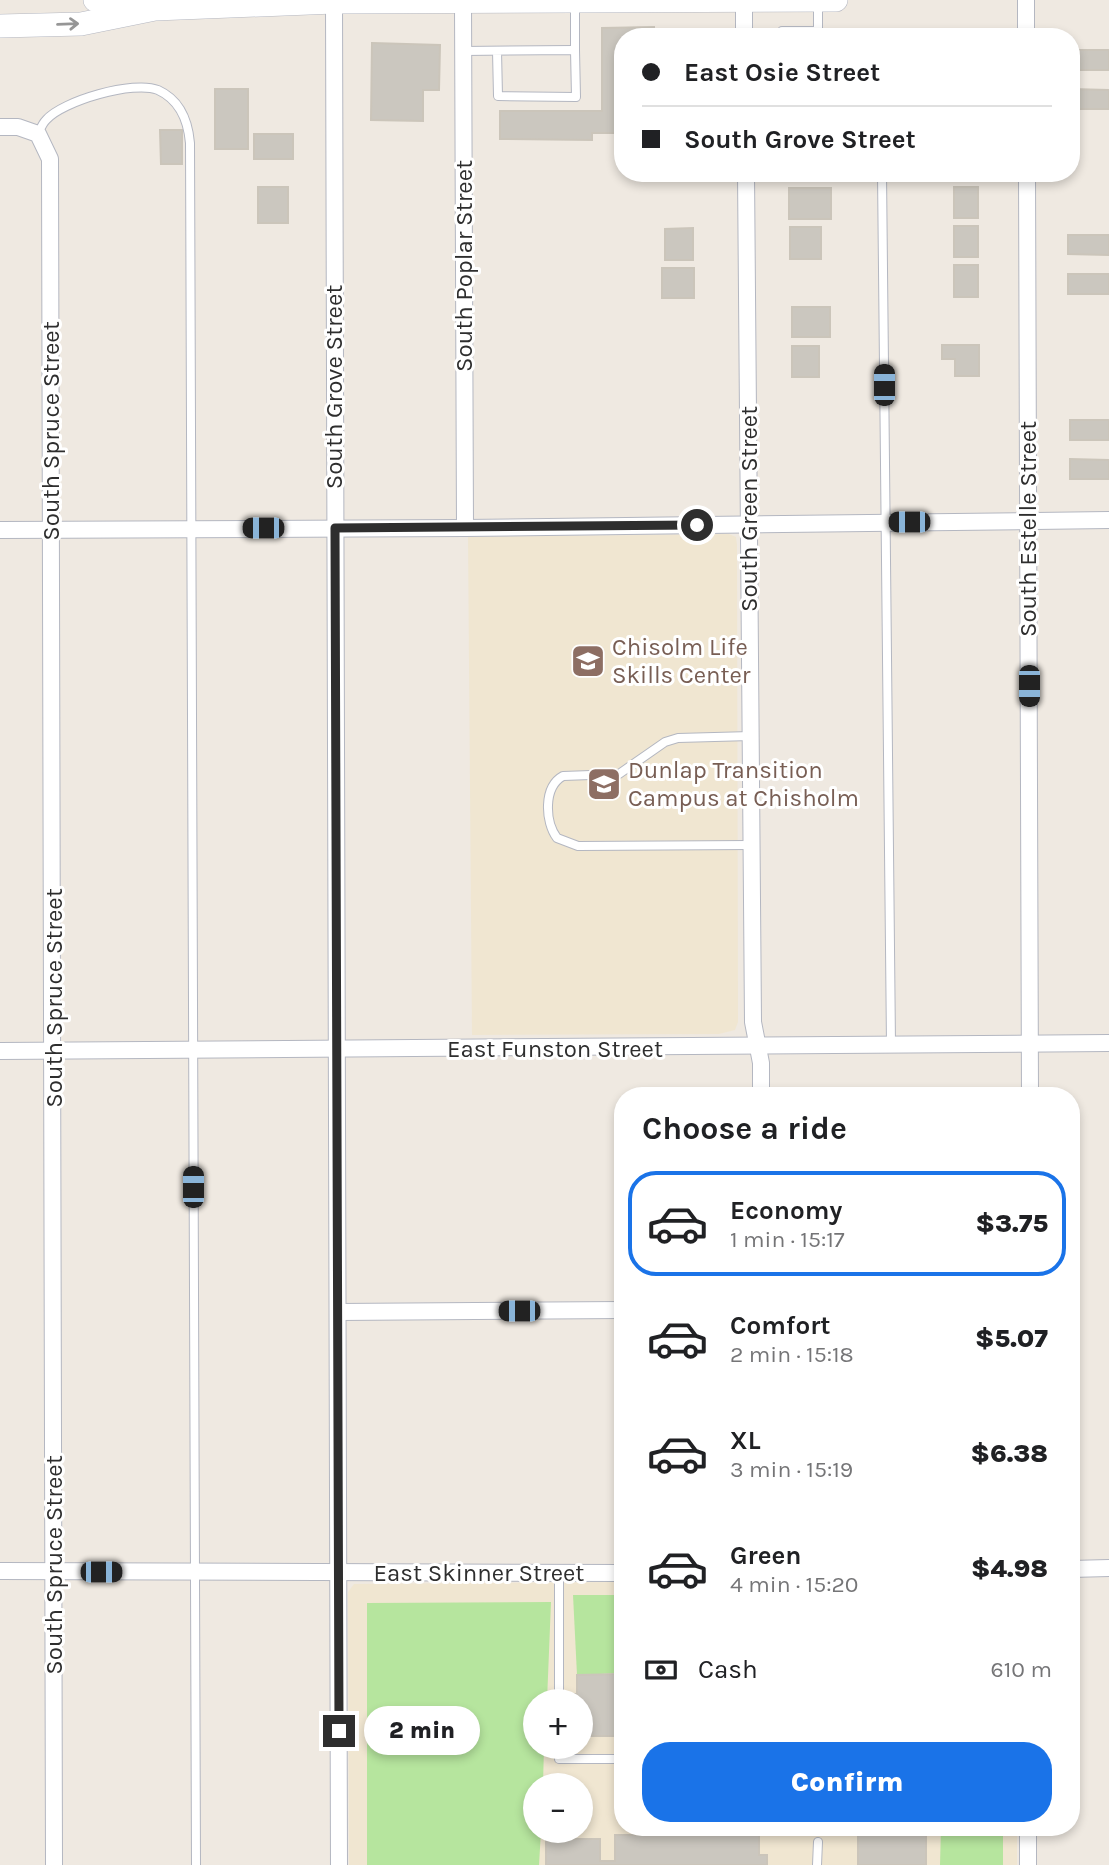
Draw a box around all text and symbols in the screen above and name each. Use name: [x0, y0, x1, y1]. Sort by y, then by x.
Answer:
one-way arrow: [56, 18, 79, 31]
text: East Osie Street: [684, 57, 880, 88]
text: South Grove Street: [684, 124, 916, 155]
street label: South Poplar Street: [450, 160, 478, 372]
street label: South Grove Street: [320, 285, 348, 489]
street label: South Spruce Street: [37, 321, 65, 541]
car: [874, 364, 895, 406]
street label: South Green Street: [735, 406, 763, 612]
street label: South Estelle Street: [1014, 421, 1042, 637]
route start: [681, 509, 713, 541]
car: [889, 512, 931, 533]
car: [243, 518, 285, 539]
place label: Chisolm Life Skills Center: [612, 633, 751, 689]
school or university icon: Chisolm Life Skills Center: [569, 642, 607, 680]
car: [1019, 665, 1040, 707]
place label: Dunlap Transition Campus at Chisholm: [628, 756, 859, 812]
school or university icon: Dunlap Transition Campus at Chisholm: [585, 765, 623, 803]
street label: South Spruce Street: [40, 888, 68, 1108]
street label: East Funston Street: [447, 1035, 663, 1063]
text: Choose a ride: [642, 1110, 847, 1147]
car: [183, 1166, 204, 1208]
icon: car: [646, 1192, 709, 1255]
text: Economy: [730, 1195, 842, 1226]
text: $3.75: [976, 1208, 1048, 1239]
text: 1 min · 15:17: [730, 1226, 845, 1253]
car: [499, 1301, 541, 1322]
icon: car: [646, 1307, 709, 1370]
text: Comfort: [730, 1310, 831, 1341]
text: $5.07: [975, 1323, 1048, 1354]
text: 2 min · 15:18: [730, 1341, 854, 1368]
icon: car: [646, 1422, 709, 1485]
text: XL: [730, 1425, 761, 1456]
text: $6.38: [970, 1438, 1048, 1469]
street label: South Spruce Street: [40, 1455, 68, 1675]
text: 3 min · 15:19: [730, 1456, 853, 1483]
icon: car: [646, 1537, 709, 1600]
text: Green: [730, 1540, 802, 1571]
text: $4.98: [971, 1553, 1048, 1584]
street label: East Skinner Street: [374, 1559, 584, 1587]
car: [81, 1562, 123, 1583]
text: 4 min · 15:20: [730, 1571, 858, 1598]
icon: cash: [642, 1651, 680, 1689]
text: Cash: [698, 1654, 758, 1685]
text: 610 m: [991, 1656, 1052, 1683]
map controls: [523, 1689, 593, 1843]
button: +: [523, 1689, 593, 1759]
callout: 2 min: [364, 1706, 479, 1756]
route end: [323, 1715, 355, 1747]
text: 2 min: [389, 1717, 455, 1744]
button: Confirm: [642, 1742, 1052, 1822]
button: −: [523, 1773, 593, 1843]

